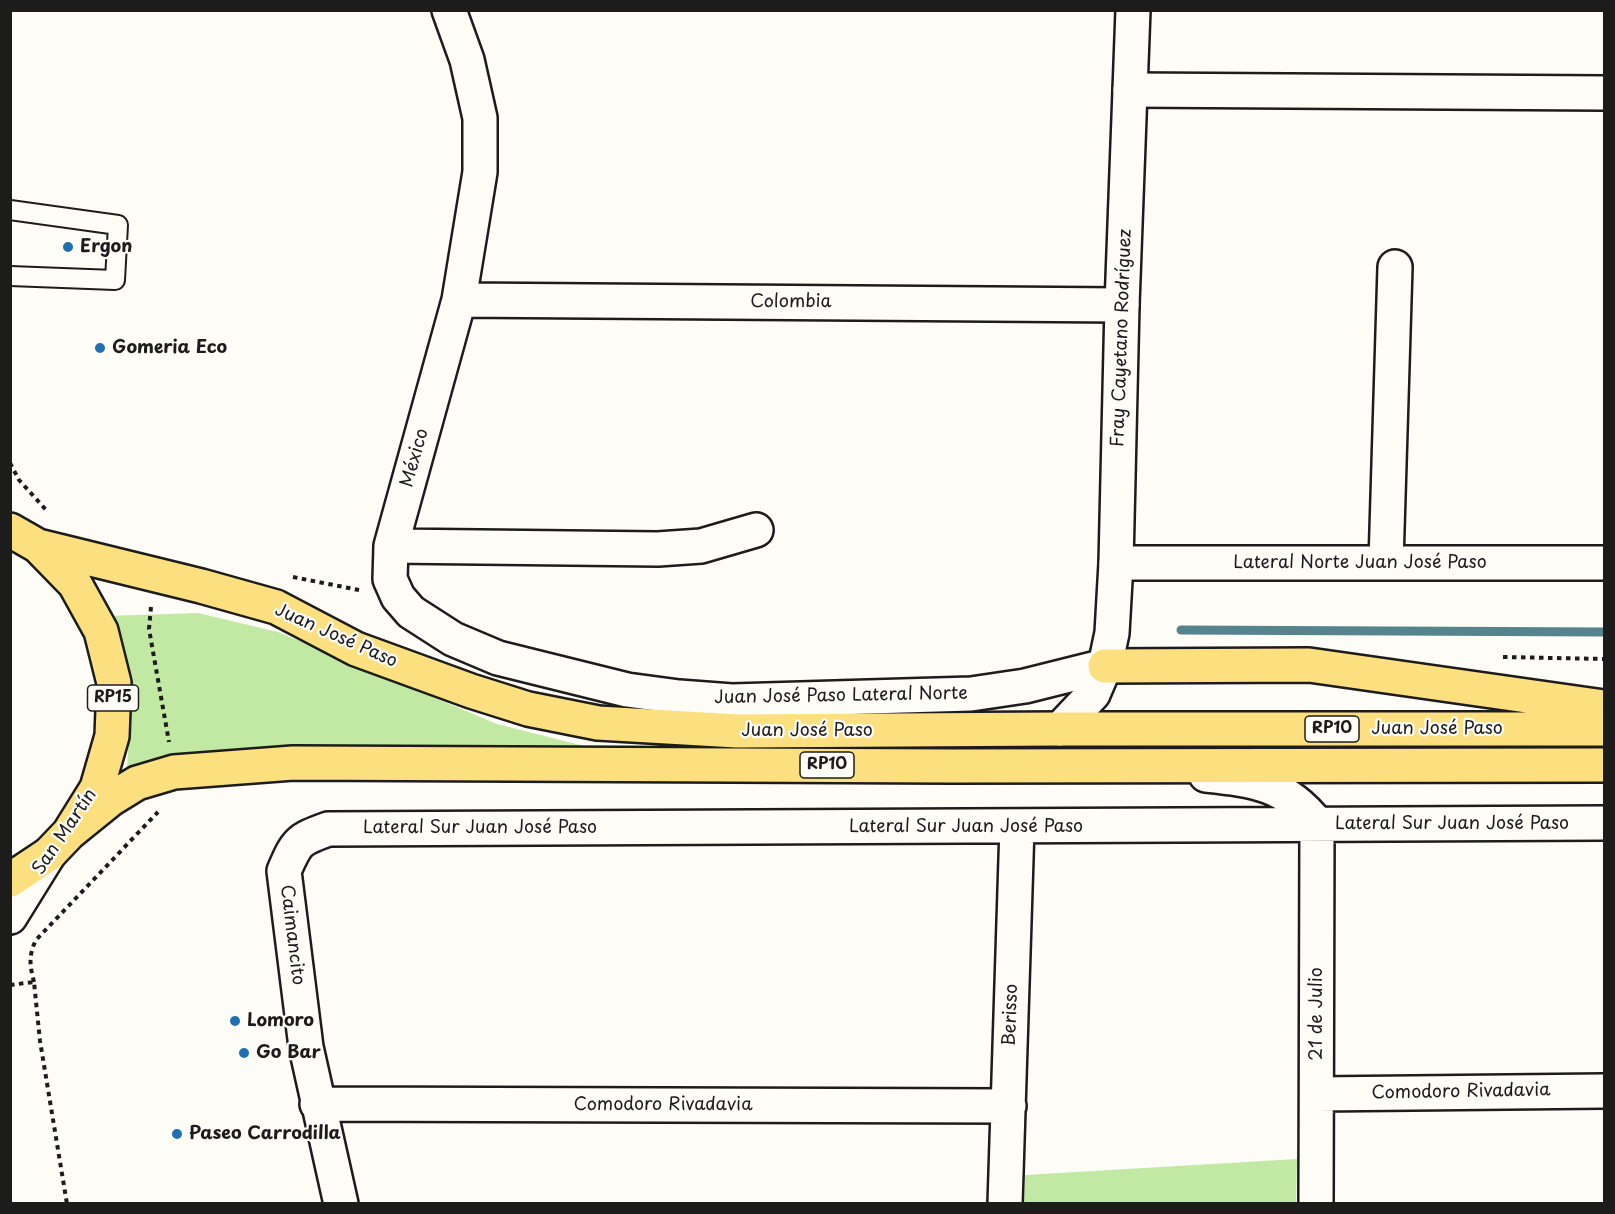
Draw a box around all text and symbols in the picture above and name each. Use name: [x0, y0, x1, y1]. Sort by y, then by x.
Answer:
street label: Fray Cayetano Rodríguez: [1107, 229, 1137, 447]
place label: Ergon: [80, 236, 132, 258]
marker: Ergon: [61, 240, 75, 254]
street label: Colombia: [750, 291, 832, 313]
place label: Gomeria Eco: [112, 337, 227, 359]
marker: Gomeria Eco: [93, 341, 107, 355]
street label: México: [396, 426, 434, 490]
street label: Lateral Norte Juan José Paso: [1233, 552, 1487, 574]
street label: Juan José Paso: [271, 599, 401, 673]
street label: Juan José Paso Lateral Norte: [714, 683, 968, 709]
road number: RP15: [88, 685, 138, 711]
road number: RP10: [1305, 716, 1359, 742]
street label: Juan José Paso: [1371, 718, 1503, 740]
street label: Juan José Paso: [741, 720, 873, 742]
road number: RP10: [800, 752, 854, 778]
street label: San Martín: [28, 785, 102, 879]
street label: Lateral Sur Juan José Paso: [1335, 813, 1569, 835]
street label: Lateral Sur Juan José Paso: [849, 816, 1083, 838]
street label: Lateral Sur Juan José Paso: [363, 817, 597, 839]
street label: Caimancito: [275, 884, 309, 986]
street label: 21 de Julio: [1306, 967, 1328, 1061]
street label: Berisso: [999, 983, 1023, 1047]
place label: Lomoro: [247, 1010, 314, 1032]
marker: Lomoro: [228, 1014, 242, 1028]
place label: Go Bar: [256, 1042, 321, 1064]
marker: Go Bar: [237, 1046, 251, 1060]
street label: Comodoro Rivadavia: [1371, 1080, 1551, 1104]
street label: Comodoro Rivadavia: [573, 1094, 753, 1116]
place label: Paseo Carrodilla: [189, 1123, 341, 1145]
marker: Paseo Carrodilla: [170, 1127, 184, 1141]

